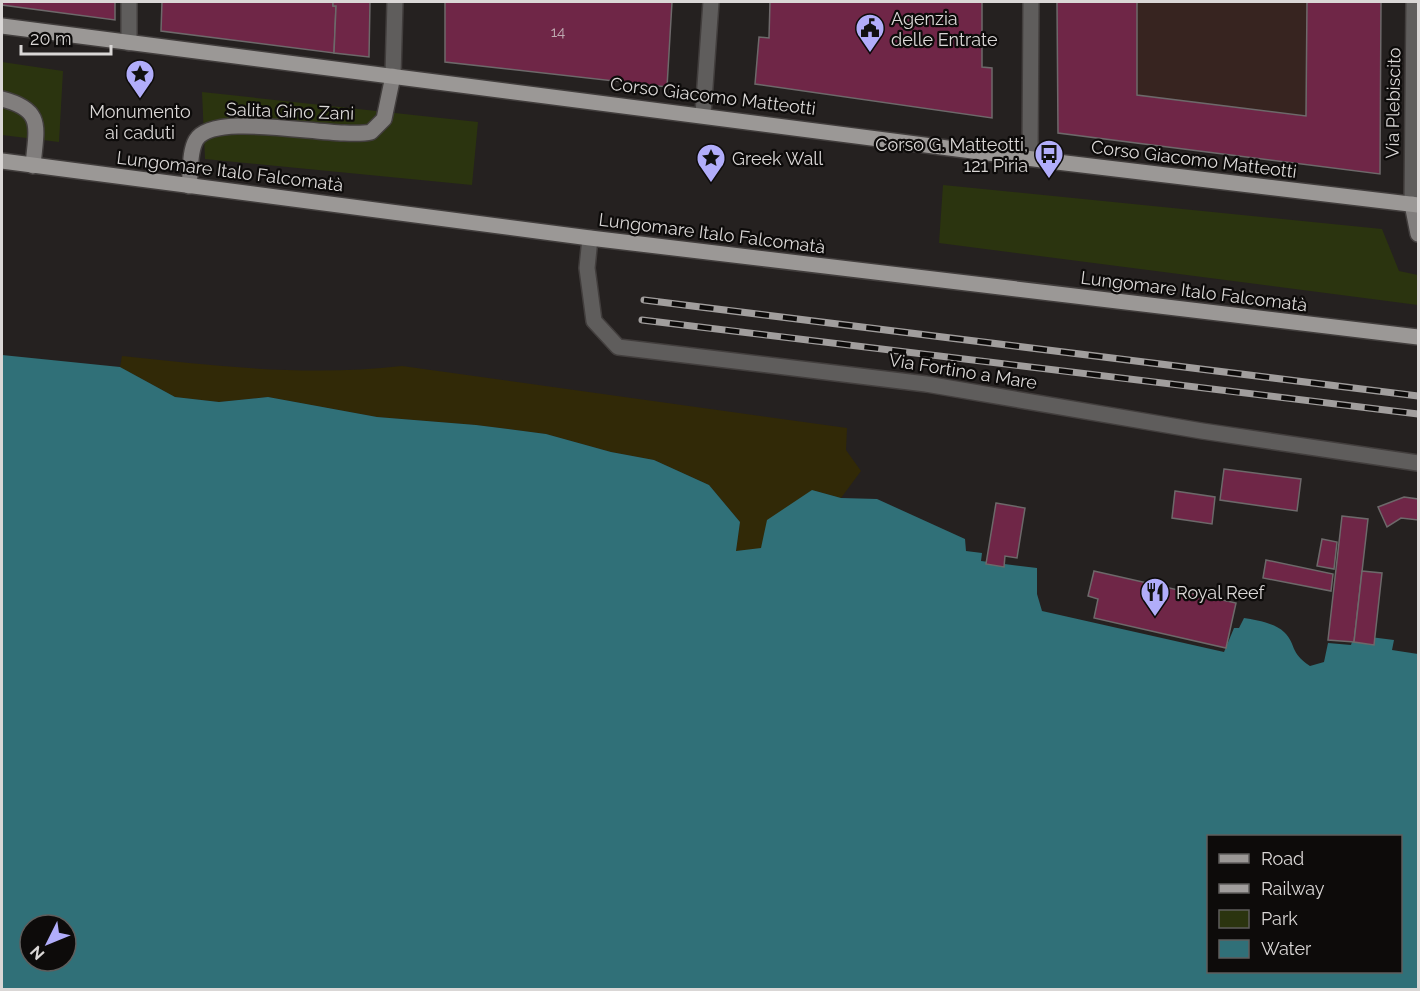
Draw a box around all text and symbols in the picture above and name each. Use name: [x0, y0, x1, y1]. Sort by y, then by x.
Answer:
place label: Agenzia delle Entrate: [891, 8, 998, 50]
public building icon: Agenzia delle Entrate: [854, 12, 886, 54]
scale bar: [21, 18, 111, 56]
house number: 14: [551, 23, 565, 41]
text: 20 m: [30, 28, 72, 49]
street label: Via Plebiscito: [1382, 47, 1404, 159]
place icon: Monumento ai caduti: [124, 58, 156, 100]
street label: Corso Giacomo Matteotti: [609, 73, 817, 119]
street label: Salita Gino Zani: [226, 98, 354, 124]
place label: Monumento ai caduti: [89, 101, 191, 143]
place label: Corso G. Matteotti, 121 Piria: [875, 134, 1028, 176]
street label: Corso Giacomo Matteotti: [1090, 136, 1298, 182]
bus stop icon: Corso G. Matteotti, 121 Piria: [1033, 138, 1065, 180]
place icon: Greek Wall: [695, 142, 727, 184]
street label: Lungomare Italo Falcomatà: [115, 147, 345, 195]
place label: Greek Wall: [732, 148, 823, 169]
street label: Lungomare Italo Falcomatà: [597, 209, 827, 257]
street label: Lungomare Italo Falcomatà: [1079, 267, 1309, 315]
street label: Via Fortino a Mare: [887, 349, 1039, 393]
restaurant icon: Royal Reef: [1139, 576, 1171, 618]
place label: Royal Reef: [1176, 582, 1266, 603]
legend: [1207, 835, 1402, 973]
text: Road: [1261, 848, 1304, 869]
text: Railway: [1261, 878, 1325, 899]
text: Park: [1261, 908, 1298, 929]
north arrow: [18, 913, 78, 973]
text: Water: [1261, 938, 1312, 959]
text: N: [26, 942, 49, 964]

